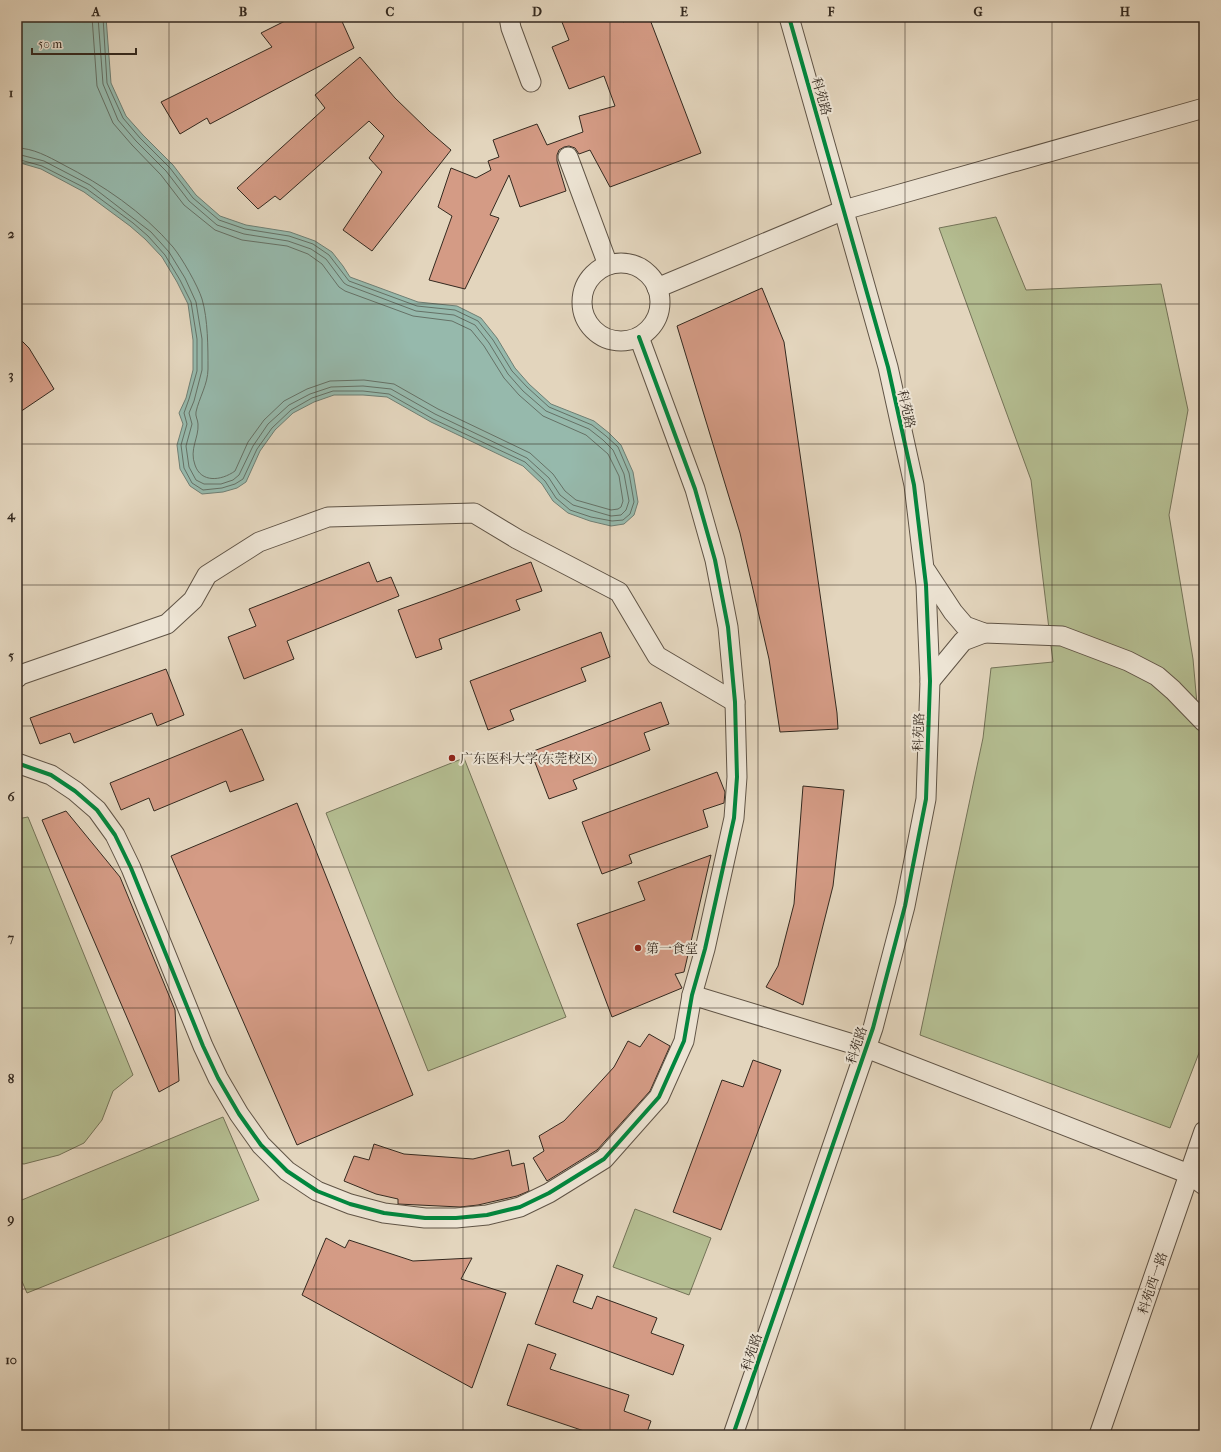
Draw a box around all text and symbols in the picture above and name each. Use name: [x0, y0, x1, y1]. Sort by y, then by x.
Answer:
text: A: [91, 4, 101, 19]
text: B: [239, 4, 248, 19]
text: C: [386, 4, 395, 19]
text: D: [532, 4, 542, 19]
text: E: [680, 4, 688, 19]
text: F: [827, 4, 835, 19]
text: G: [973, 4, 983, 19]
text: H: [1120, 4, 1131, 19]
scale bar: [32, 30, 136, 56]
text: 50 m: [38, 37, 62, 51]
street label: 科苑路: [809, 75, 834, 117]
text: 1: [9, 85, 14, 100]
text: 2: [8, 226, 15, 241]
text: 3: [8, 367, 14, 383]
street label: 科苑路: [895, 388, 918, 430]
text: 4: [6, 507, 16, 523]
text: 5: [8, 648, 14, 663]
street label: 科苑路: [910, 712, 927, 752]
place label: 广东医科大学(东莞校区): [460, 751, 597, 766]
marker: 广东医科大学(东莞校区): [447, 753, 457, 763]
text: 6: [7, 789, 15, 804]
text: 7: [7, 930, 15, 945]
place label: 第一食堂: [646, 941, 698, 956]
marker: 第一食堂: [633, 943, 643, 953]
street label: 科苑路: [843, 1024, 870, 1066]
text: 8: [8, 1071, 15, 1086]
text: 9: [7, 1211, 15, 1227]
street label: 科苑西一路: [1135, 1250, 1170, 1316]
street label: 科苑路: [738, 1331, 765, 1373]
text: 10: [5, 1352, 17, 1367]

